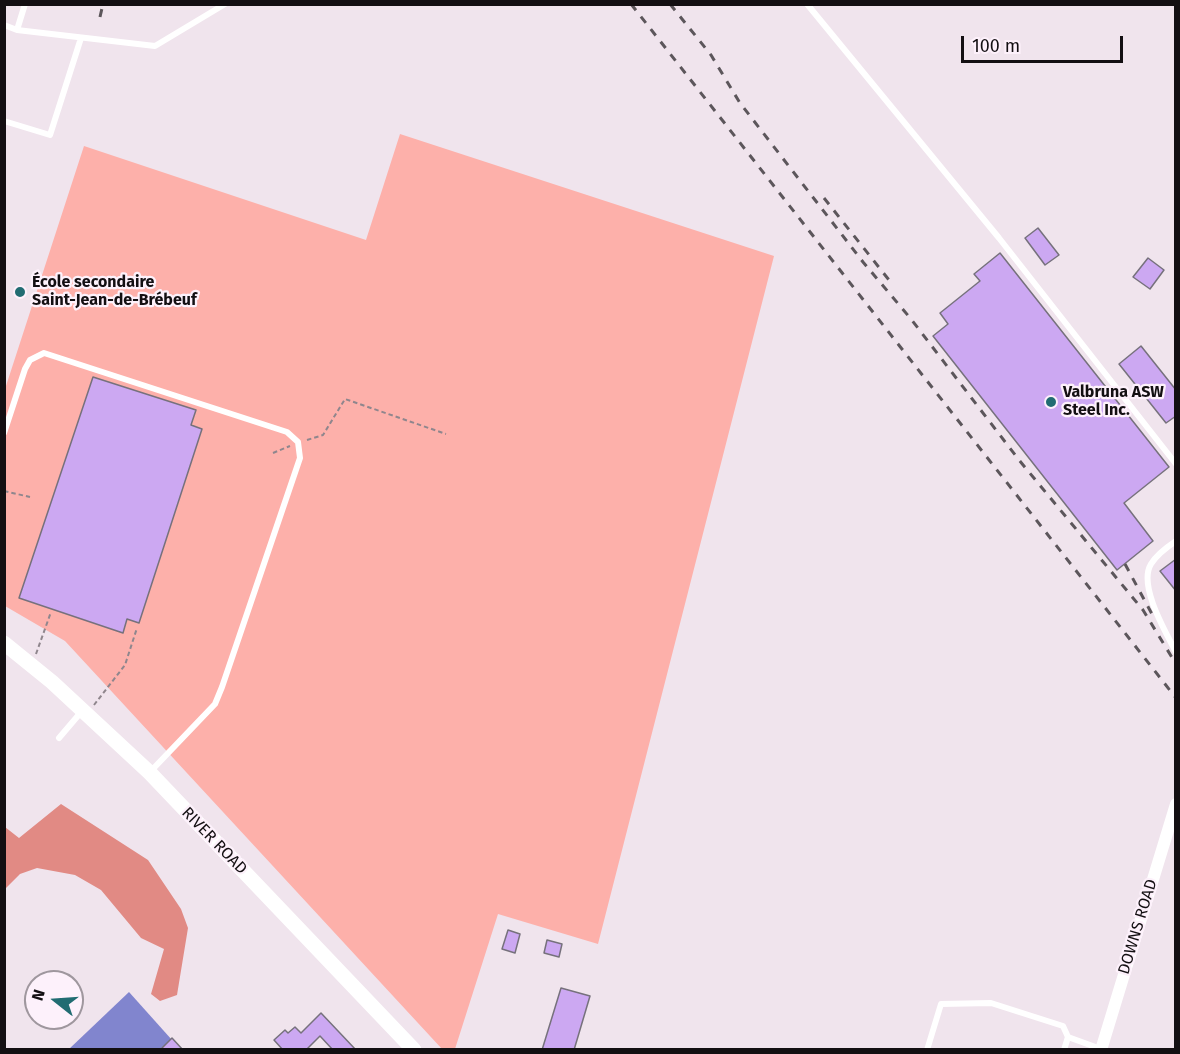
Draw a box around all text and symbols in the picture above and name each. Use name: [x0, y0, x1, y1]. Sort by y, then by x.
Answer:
scale bar: [964, 24, 1126, 62]
text: 100 m: [972, 35, 1020, 57]
place label: École secondaire Saint-Jean-de-Brébeuf: [32, 273, 197, 311]
marker: École secondaire Saint-Jean-de-Brébeuf: [13, 285, 27, 299]
place label: Valbruna ASW Steel Inc.: [1063, 383, 1164, 421]
marker: Valbruna ASW Steel Inc.: [1044, 395, 1058, 409]
street label: RIVER ROAD: [177, 804, 251, 878]
street label: DOWNS ROAD: [1114, 877, 1162, 977]
north arrow: [24, 970, 84, 1030]
text: N: [28, 987, 49, 1003]

